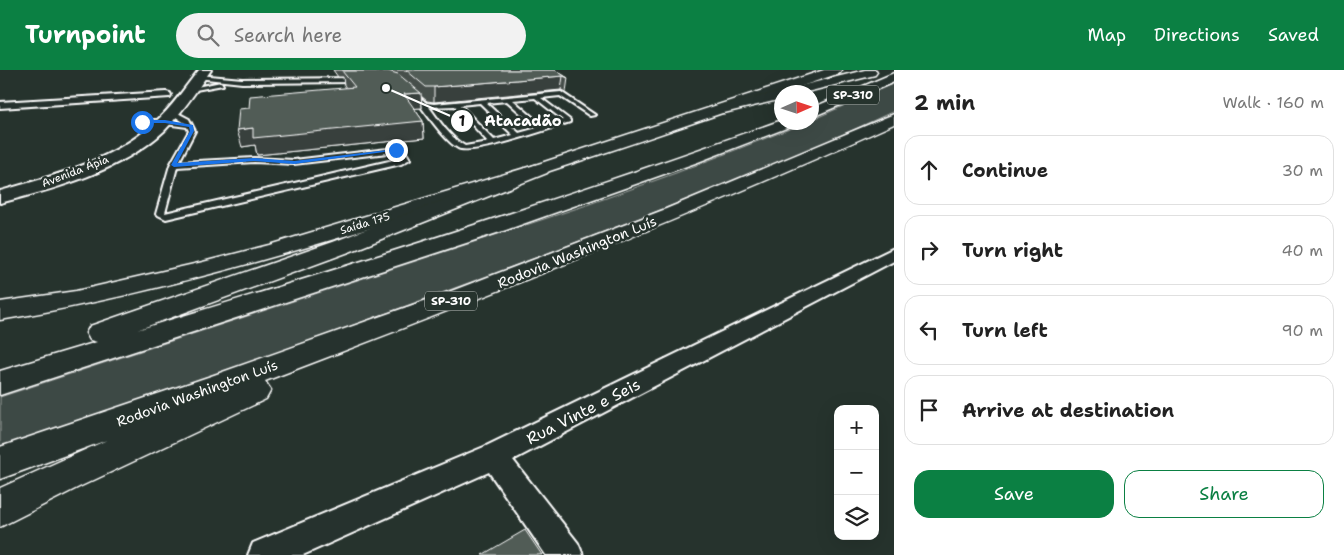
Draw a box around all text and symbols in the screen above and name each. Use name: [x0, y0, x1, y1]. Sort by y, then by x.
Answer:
search box: [176, 13, 526, 58]
text: Turnpoint: [25, 19, 146, 51]
icon: search: [194, 21, 222, 49]
text: Search here: [234, 23, 342, 48]
text: Map: [1088, 23, 1126, 47]
text: Directions: [1154, 23, 1240, 47]
text: Saved: [1268, 23, 1319, 47]
north arrow: [774, 85, 819, 130]
road number: SP-310: [827, 86, 879, 104]
text: 2 min: [914, 89, 975, 117]
text: Walk · 160 m: [1223, 92, 1324, 113]
callout: Atacadão: [449, 106, 571, 136]
route start: [131, 111, 154, 134]
text: 1: [459, 111, 466, 131]
text: Atacadão: [484, 111, 562, 131]
route end: [385, 139, 408, 162]
street label: Avenida Ápia: [39, 151, 111, 191]
icon: ahead: [915, 156, 943, 184]
text: Continue: [962, 158, 1048, 183]
text: 30 m: [1282, 160, 1323, 181]
street label: Saída 175: [338, 209, 392, 238]
street label: Rodovia Washington Luís: [495, 212, 659, 292]
icon: right: [915, 236, 943, 264]
text: Turn right: [962, 238, 1063, 263]
text: 40 m: [1281, 240, 1323, 261]
road number: SP-310: [425, 292, 477, 310]
icon: left: [915, 316, 943, 344]
text: Turn left: [962, 318, 1048, 343]
text: 90 m: [1282, 320, 1323, 341]
street label: Rodovia Washington Luís: [114, 355, 280, 431]
street label: Rua Vinte e Seis: [523, 374, 644, 449]
icon: arrive: [915, 396, 943, 424]
text: Arrive at destination: [962, 398, 1174, 423]
map controls: [834, 405, 879, 540]
button: +: [834, 405, 879, 450]
button: −: [834, 450, 879, 495]
button: Save: [914, 470, 1114, 518]
button: Share: [1124, 470, 1324, 518]
button: layers: [834, 495, 879, 540]

